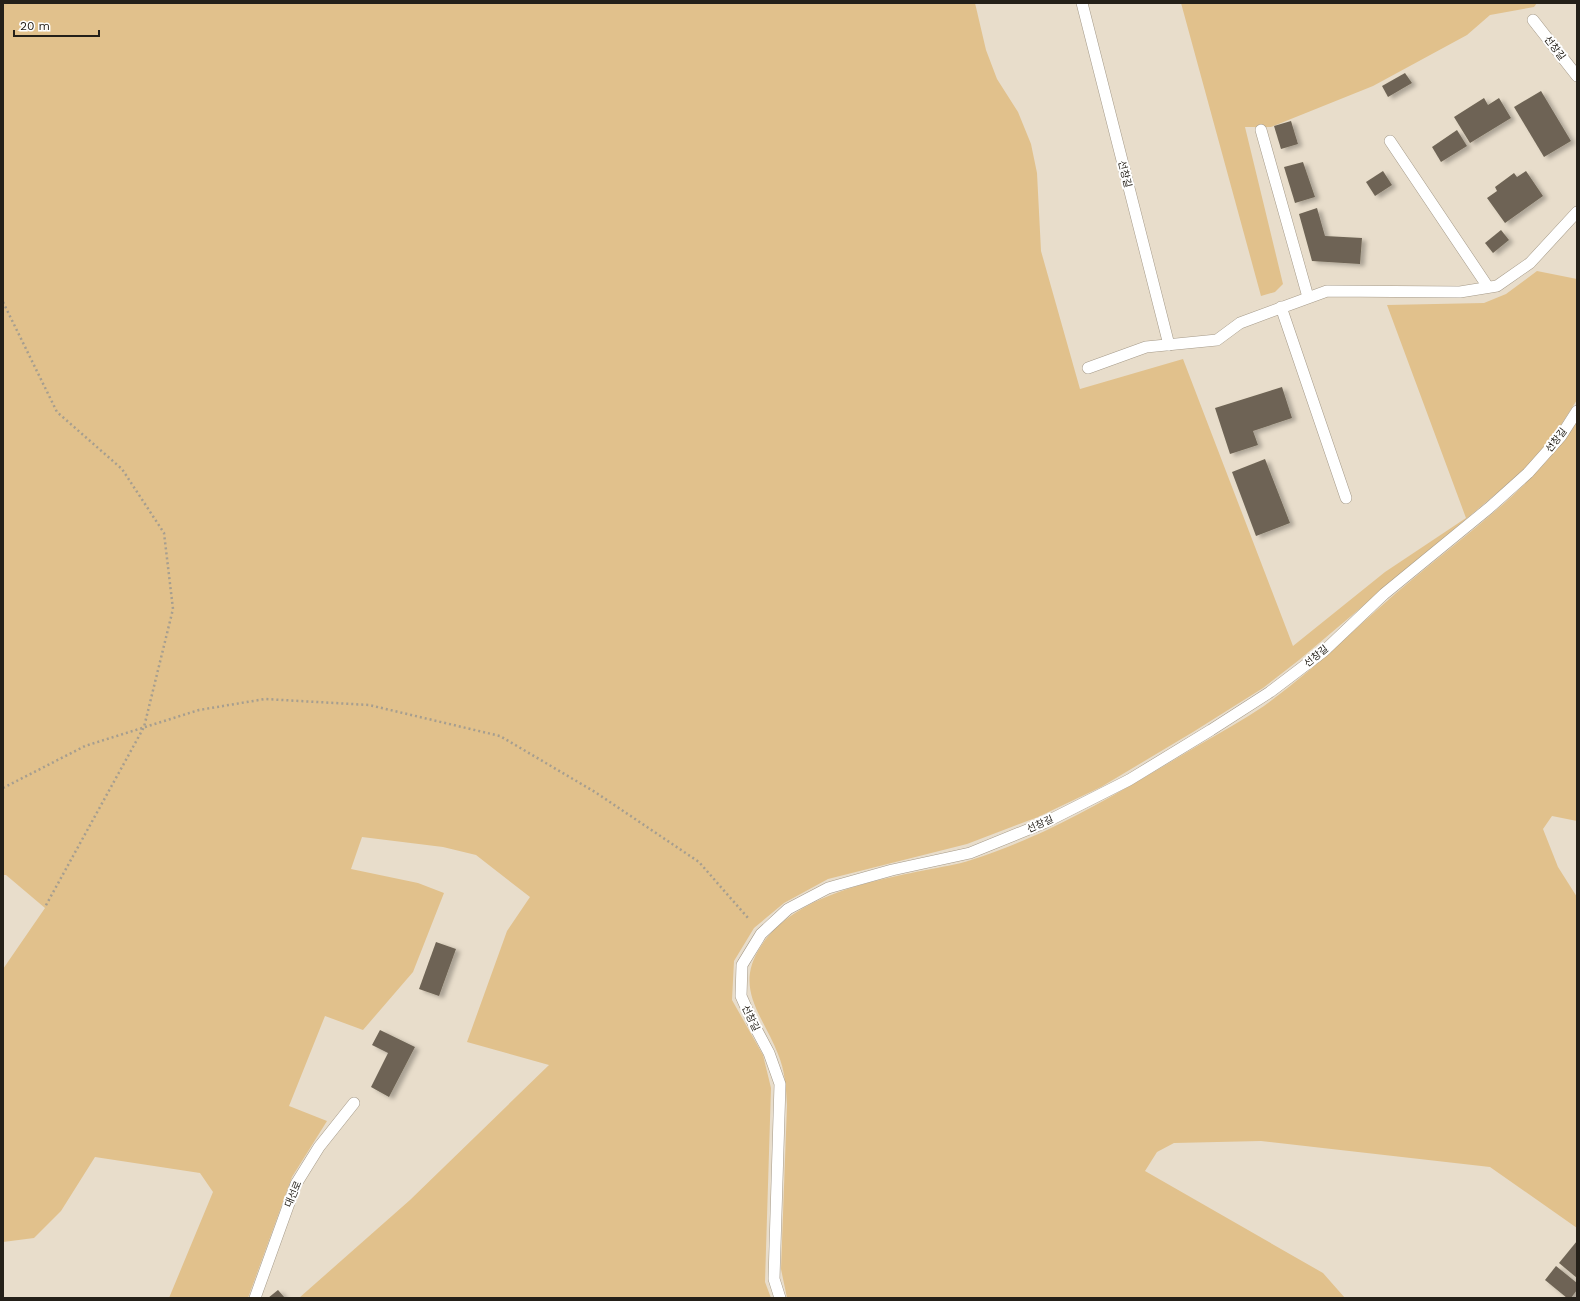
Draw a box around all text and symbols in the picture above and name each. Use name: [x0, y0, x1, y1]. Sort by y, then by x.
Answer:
scale bar: [14, 12, 99, 38]
text: 20 m: [20, 19, 50, 33]
street label: 선창길: [1542, 34, 1568, 62]
street label: 선창길: [1116, 159, 1134, 189]
street label: 선창길: [1543, 426, 1569, 454]
street label: 선창길: [1302, 643, 1330, 669]
street label: 선창길: [1025, 813, 1055, 835]
street label: 선창길: [740, 1003, 762, 1033]
street label: 대선로: [283, 1179, 303, 1209]

